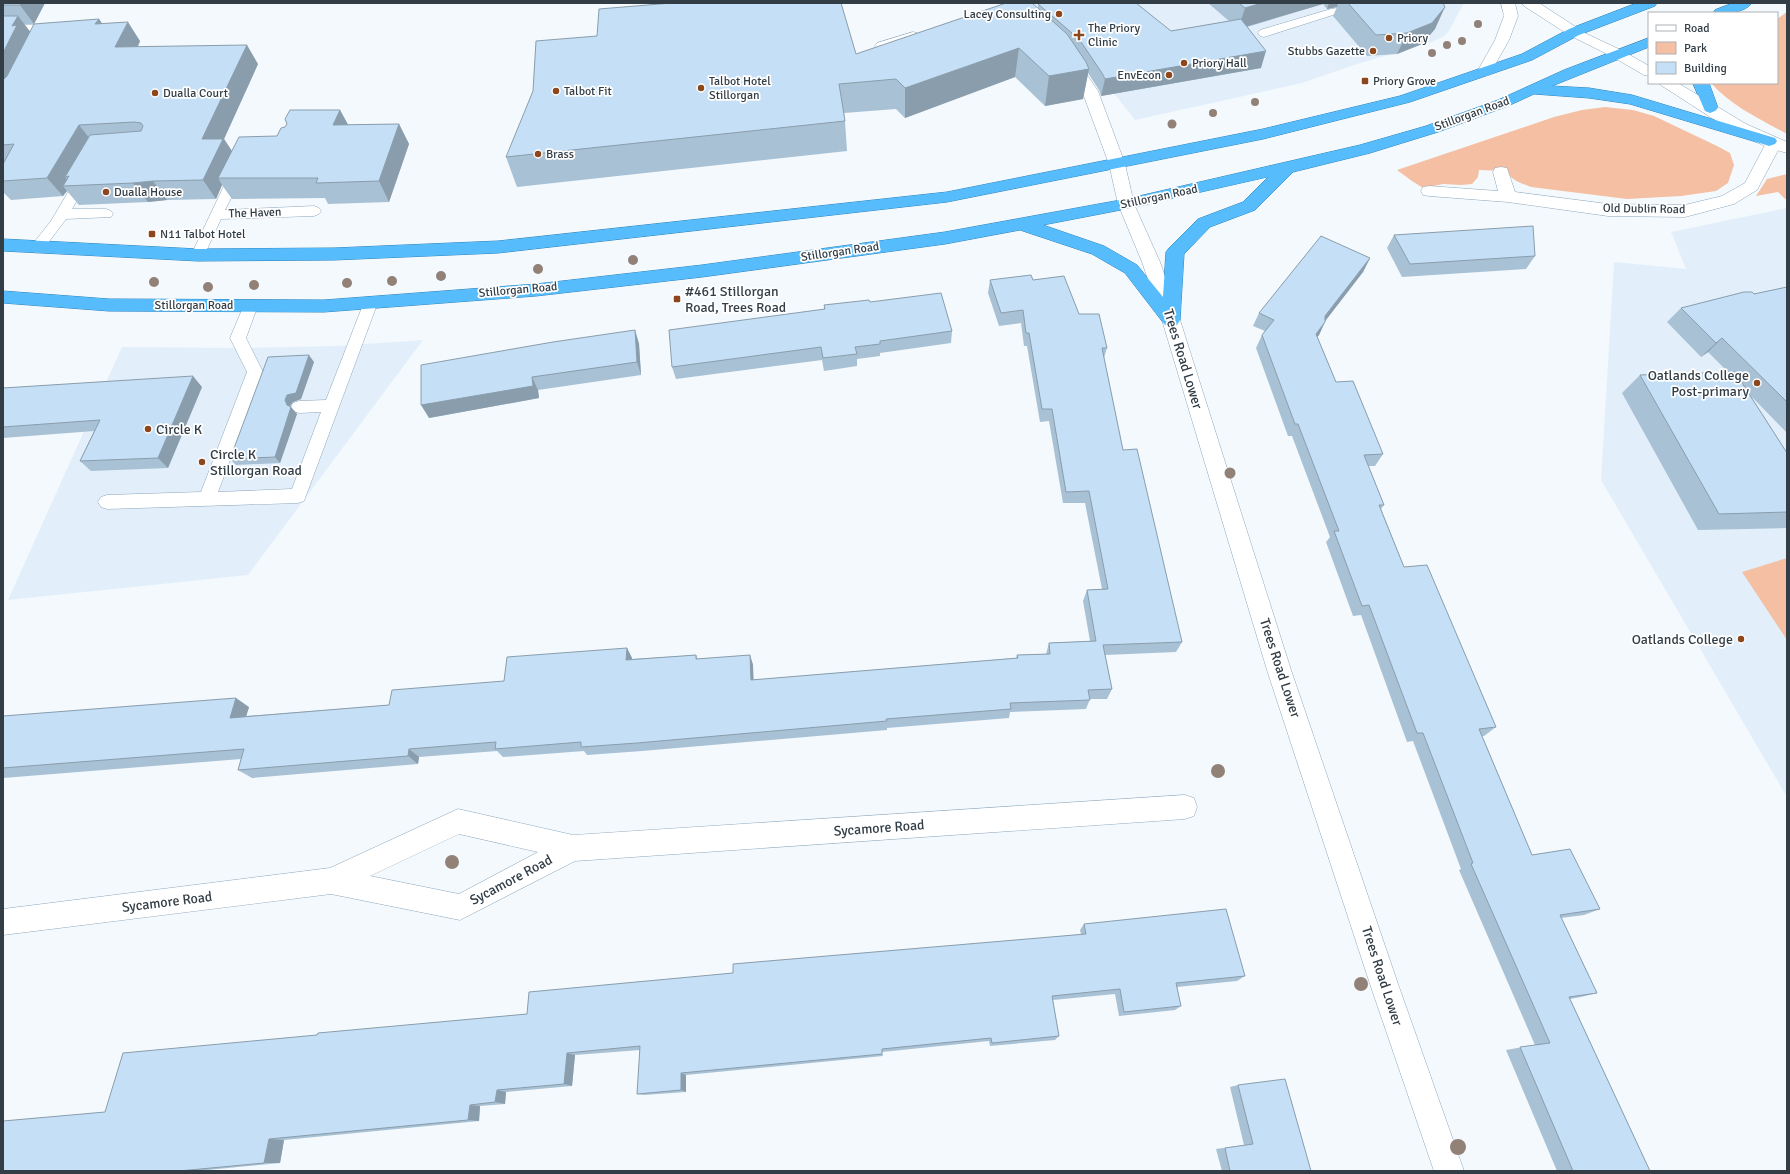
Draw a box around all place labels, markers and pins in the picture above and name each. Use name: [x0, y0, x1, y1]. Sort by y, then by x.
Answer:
place label: Lacey Consulting: [964, 7, 1051, 22]
marker: Lacey Consulting: [1054, 9, 1064, 19]
place label: The Priory Clinic: [1088, 21, 1141, 50]
marker: The Priory Clinic: [1073, 29, 1085, 41]
place label: Priory: [1397, 31, 1428, 46]
marker: Priory: [1384, 33, 1394, 43]
place label: Stubbs Gazette: [1288, 44, 1365, 59]
marker: Stubbs Gazette: [1368, 46, 1378, 56]
place label: Priory Hall: [1192, 56, 1247, 71]
marker: Priory Hall: [1179, 58, 1189, 68]
place label: EnvEcon: [1117, 68, 1161, 83]
marker: EnvEcon: [1164, 70, 1174, 80]
place label: Talbot Hotel Stillorgan: [709, 74, 771, 103]
place label: Priory Grove: [1373, 74, 1436, 89]
marker: Priory Grove: [1360, 76, 1370, 86]
marker: Talbot Hotel Stillorgan: [696, 83, 706, 93]
place label: Talbot Fit: [564, 84, 612, 99]
place label: Dualla Court: [163, 86, 228, 101]
marker: Talbot Fit: [551, 86, 561, 96]
marker: Dualla Court: [150, 88, 160, 98]
place label: Brass: [546, 147, 574, 162]
marker: Brass: [533, 149, 543, 159]
place label: Dualla House: [114, 185, 182, 200]
marker: Dualla House: [101, 187, 111, 197]
place label: N11 Talbot Hotel: [160, 227, 246, 242]
marker: N11 Talbot Hotel: [147, 229, 157, 239]
place label: #461 Stillorgan Road, Trees Road: [685, 283, 786, 316]
marker: #461 Stillorgan Road, Trees Road: [672, 294, 682, 304]
place label: Oatlands College Post-primary: [1648, 367, 1749, 400]
marker: Oatlands College Post-primary: [1752, 378, 1762, 388]
place label: Circle K: [156, 421, 203, 438]
marker: Circle K: [143, 424, 153, 434]
place label: Circle K Stillorgan Road: [210, 446, 302, 479]
marker: Circle K Stillorgan Road: [197, 457, 207, 467]
place label: Oatlands College: [1632, 631, 1733, 648]
marker: Oatlands College: [1736, 634, 1746, 644]

